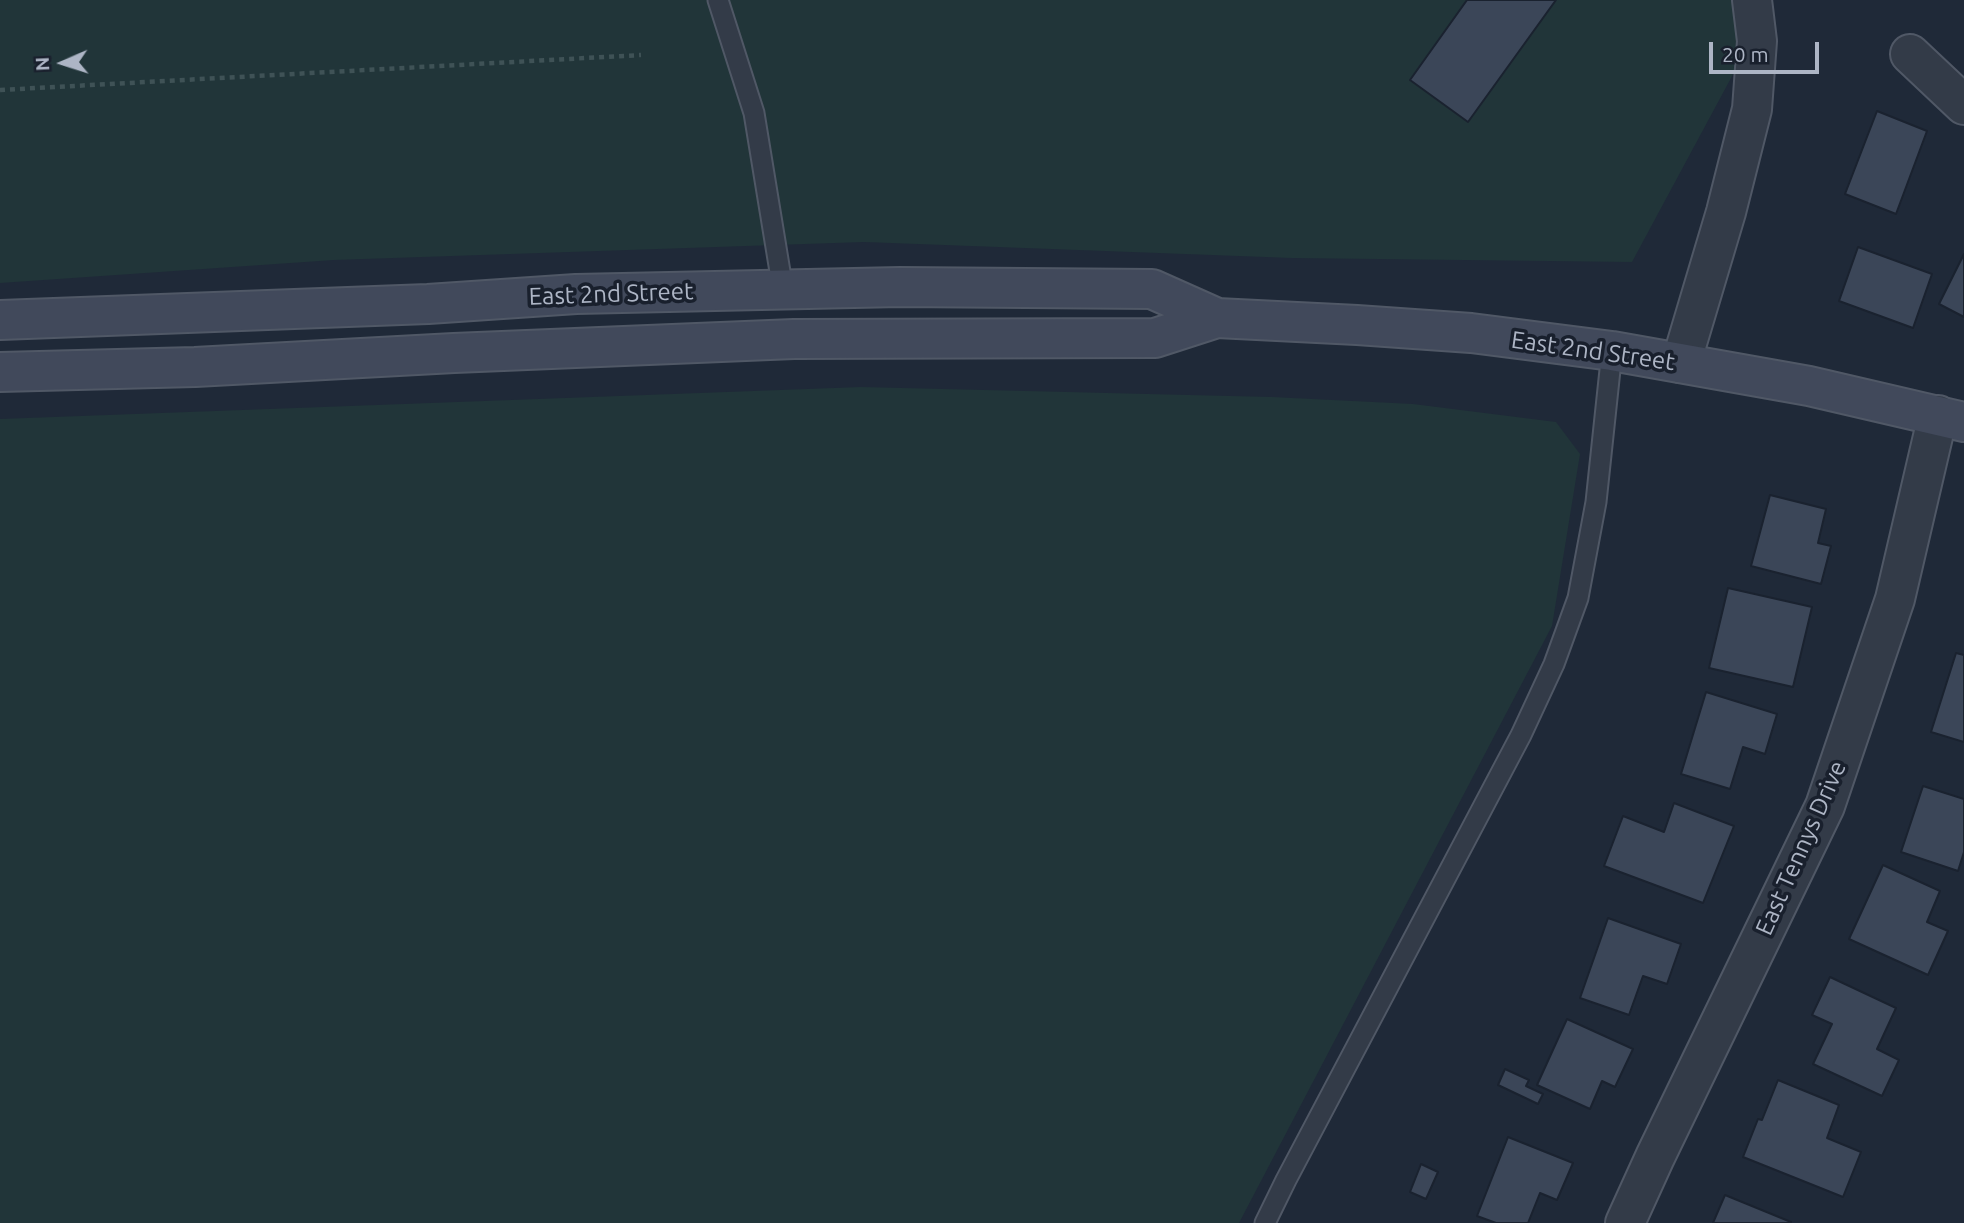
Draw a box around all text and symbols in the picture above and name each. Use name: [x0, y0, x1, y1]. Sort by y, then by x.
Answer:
north arrow: [28, 28, 98, 98]
scale bar: [1712, 28, 1822, 72]
text: 20 m: [1722, 42, 1769, 66]
text: N: [31, 56, 53, 72]
street label: East 2nd Street: [528, 277, 694, 311]
street label: East 2nd Street: [1509, 325, 1677, 377]
street label: East Tennys Drive: [1750, 756, 1852, 940]

